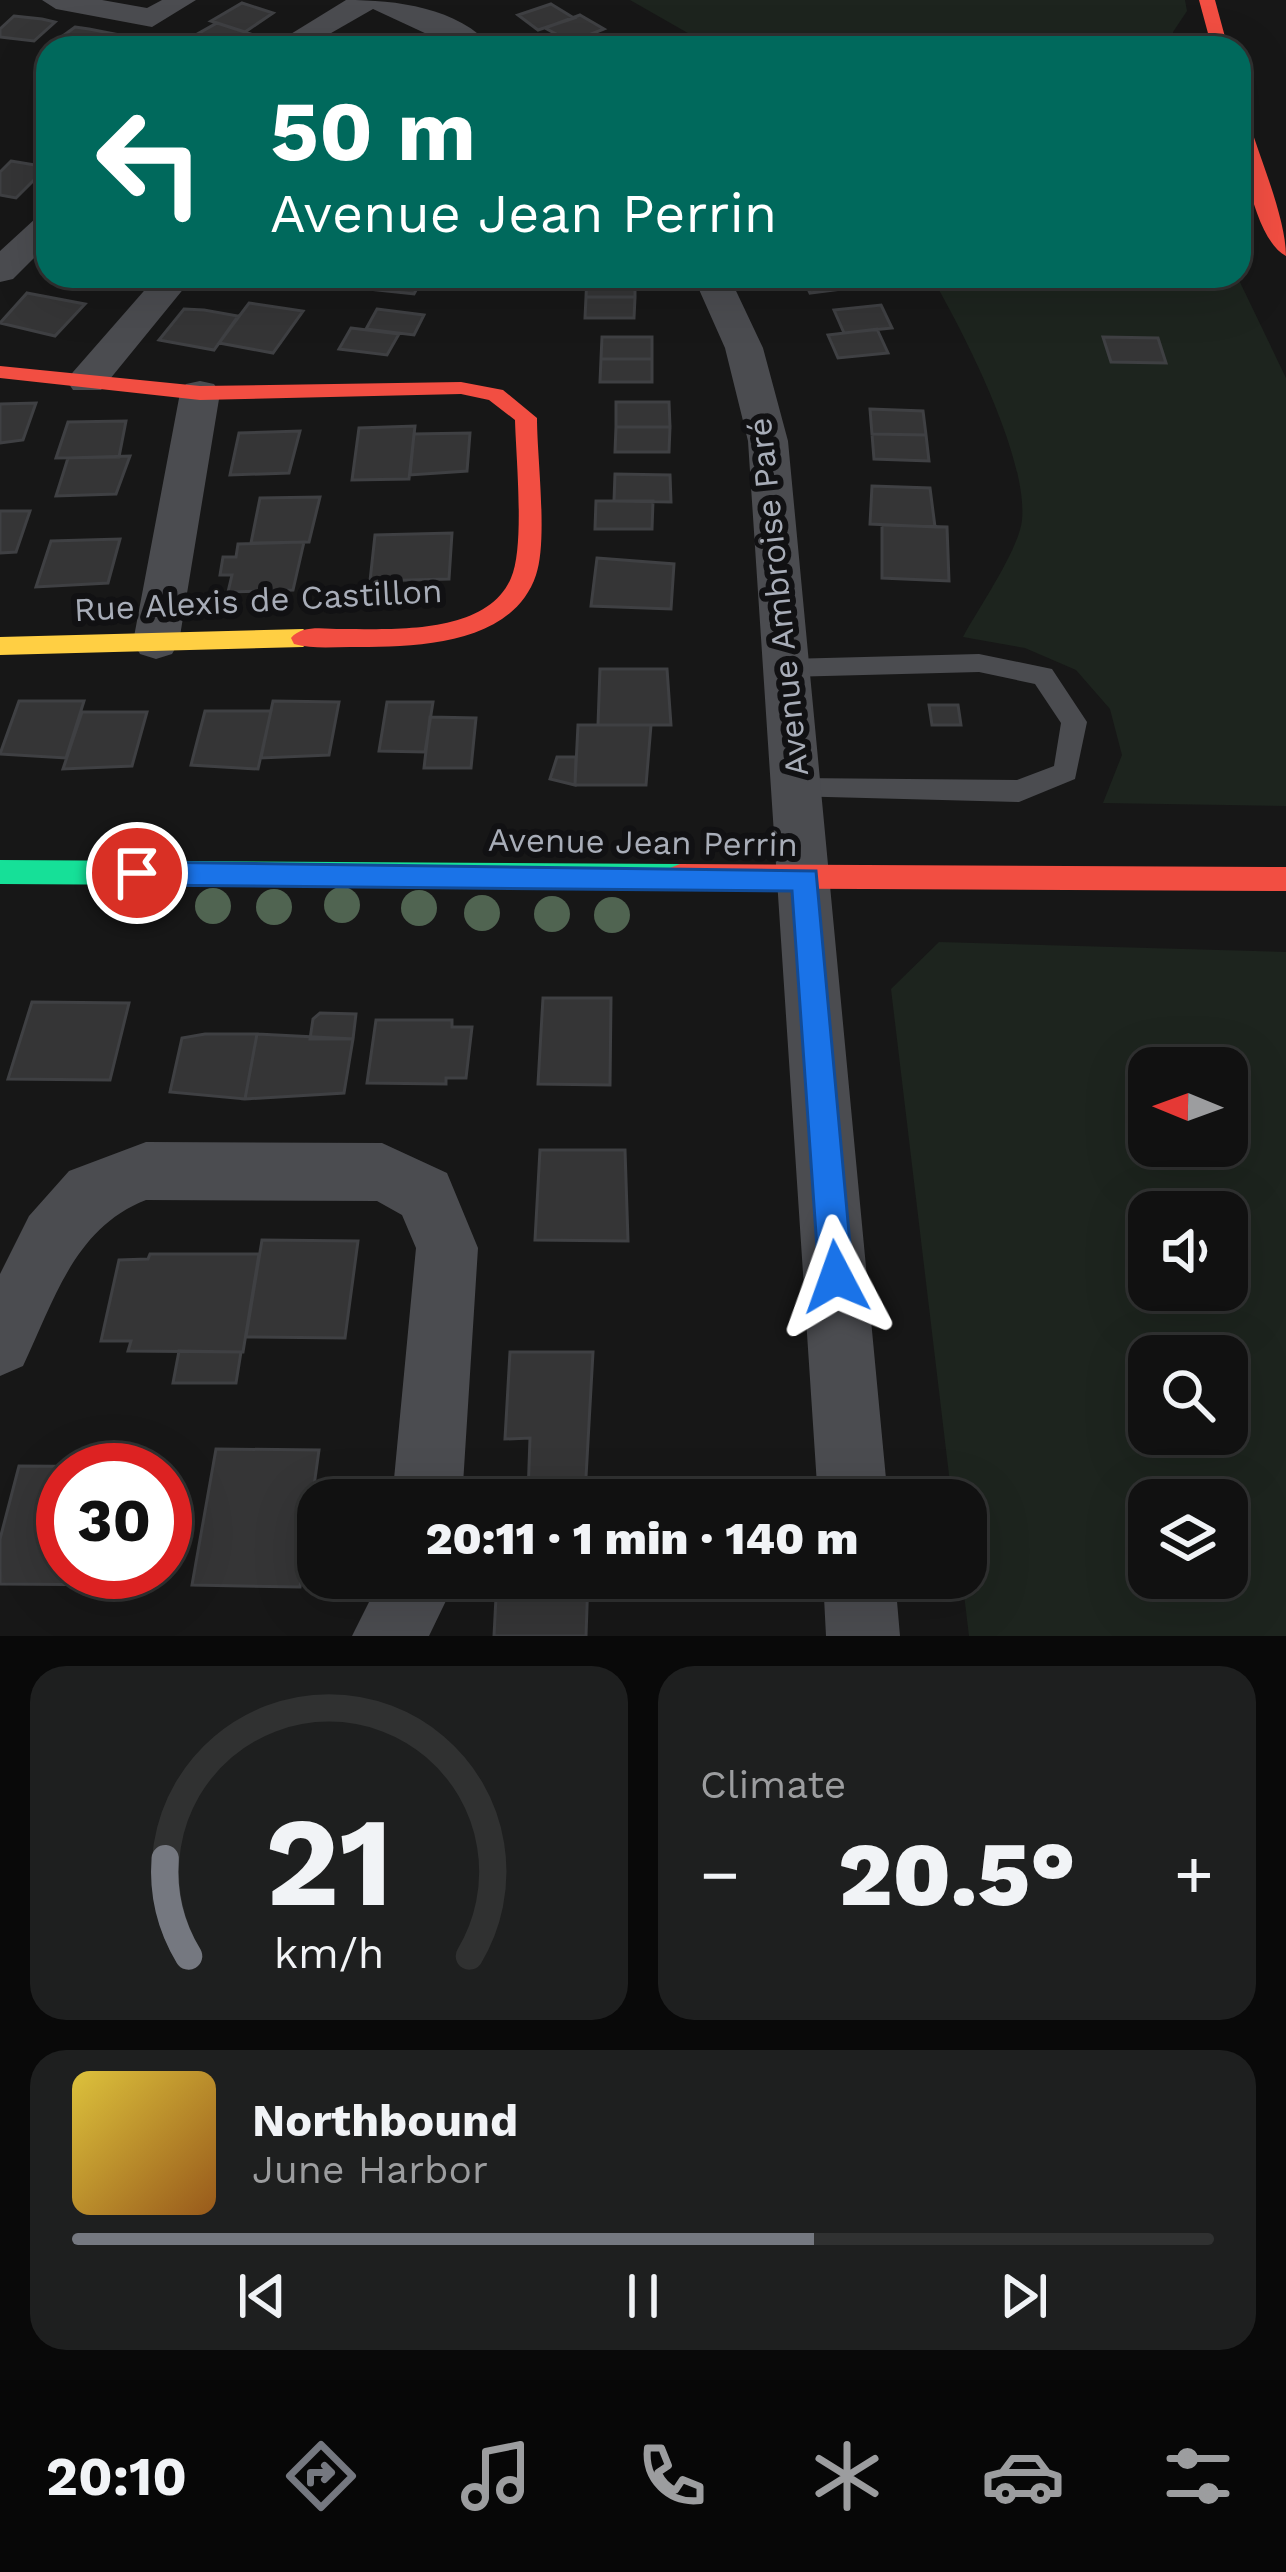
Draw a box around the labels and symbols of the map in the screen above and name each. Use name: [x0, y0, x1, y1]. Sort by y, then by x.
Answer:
street label: Avenue Ambroise Paré: [740, 416, 816, 778]
street label: Rue Alexis de Castillon: [73, 571, 443, 629]
street label: Avenue Jean Perrin: [488, 820, 798, 864]
pin: [86, 822, 188, 924]
north arrow: [1128, 1047, 1248, 1167]
position arrow: [773, 1214, 899, 1340]
speed limit sign: 30: [36, 1443, 192, 1599]

